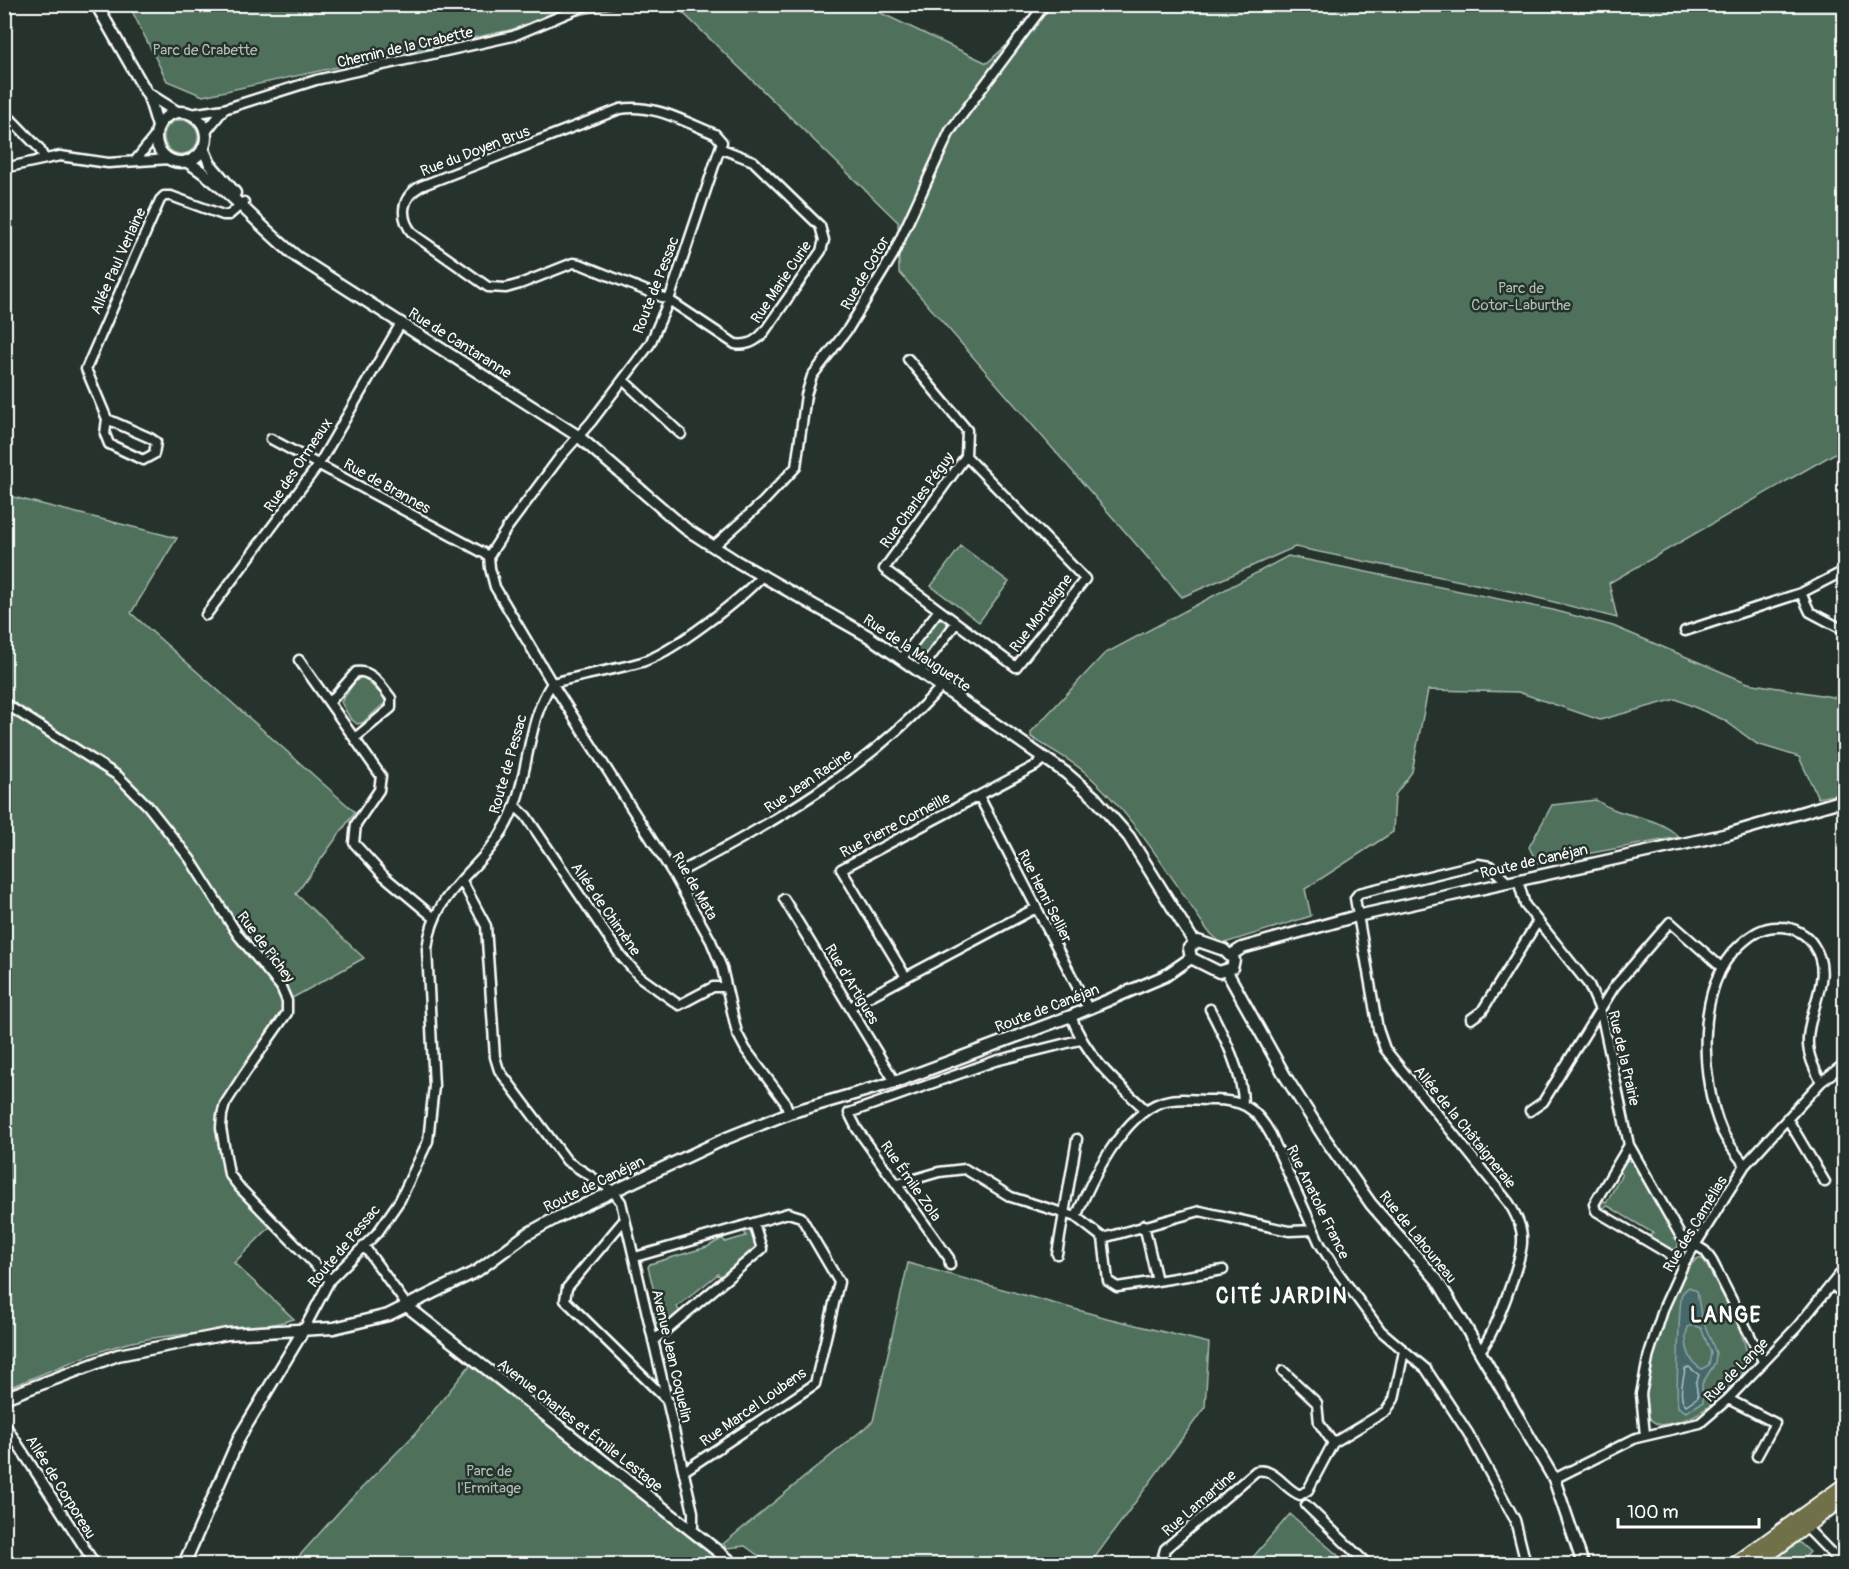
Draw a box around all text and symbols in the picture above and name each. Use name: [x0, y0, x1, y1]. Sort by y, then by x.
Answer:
street label: Chemin de la Crabette: [335, 22, 476, 72]
park label: Parc de Crabette: [153, 41, 258, 60]
street label: Rue du Doyen Brus: [418, 122, 533, 181]
street label: Allée Paul Verlaine: [86, 204, 151, 318]
street label: Route de Pessac: [629, 233, 684, 337]
street label: Rue de Cotor: [837, 233, 894, 313]
street label: Rue Marie Curie: [747, 237, 816, 327]
park label: Parc de Cotor-Laburthe: [1471, 279, 1571, 315]
street label: Rue de Cantaranne: [404, 304, 515, 383]
street label: Rue des Ormeaux: [260, 415, 337, 516]
street label: Rue Charles Péguy: [876, 448, 959, 552]
street label: Rue de Brannes: [340, 455, 434, 518]
street label: Rue Montaigne: [1006, 570, 1077, 656]
street label: Rue de la Mauguette: [859, 610, 975, 697]
street label: Route de Pessac: [485, 712, 532, 816]
street label: Rue Jean Racine: [761, 745, 856, 818]
street label: Rue Pierre Corneille: [837, 788, 954, 862]
street label: Route de Canéjan: [1478, 840, 1590, 883]
street label: Rue Henri Sellier: [1013, 847, 1076, 946]
street label: Rue de Mata: [667, 849, 722, 924]
street label: Allée de Chimène: [566, 859, 645, 960]
street label: Rue de Pichey: [233, 908, 299, 987]
street label: Rue d'Artigues: [820, 941, 883, 1028]
street label: Route de Canéjan: [992, 980, 1102, 1037]
street label: Rue de la Prairie: [1603, 1009, 1644, 1108]
street label: Allée de la Châtaigneraie: [1409, 1062, 1520, 1193]
street label: Rue Émile Zola: [876, 1137, 945, 1225]
street label: Rue Anatole France: [1282, 1142, 1354, 1263]
street label: Route de Canéjan: [541, 1152, 648, 1217]
street label: Rue des Camélias: [1659, 1172, 1732, 1276]
street label: Rue de Lahouneau: [1375, 1187, 1461, 1287]
street label: Route de Pessac: [304, 1201, 385, 1292]
district label: CITÉ JARDIN: [1216, 1282, 1348, 1310]
street label: Avenue Jean Coquelin: [647, 1288, 696, 1425]
district label: LANGE: [1690, 1302, 1762, 1329]
street label: Rue de Lange: [1700, 1334, 1773, 1407]
street label: Avenue Charles et Émile Lestage: [493, 1355, 667, 1496]
street label: Rue Marcel Loubens: [697, 1364, 810, 1451]
street label: Allée de Corporeau: [21, 1432, 100, 1542]
park label: Parc de l'Ermitage: [457, 1462, 521, 1498]
street label: Rue Lamartine: [1158, 1465, 1241, 1541]
scale bar: [1618, 1491, 1759, 1529]
text: 100 m: [1627, 1501, 1679, 1524]

